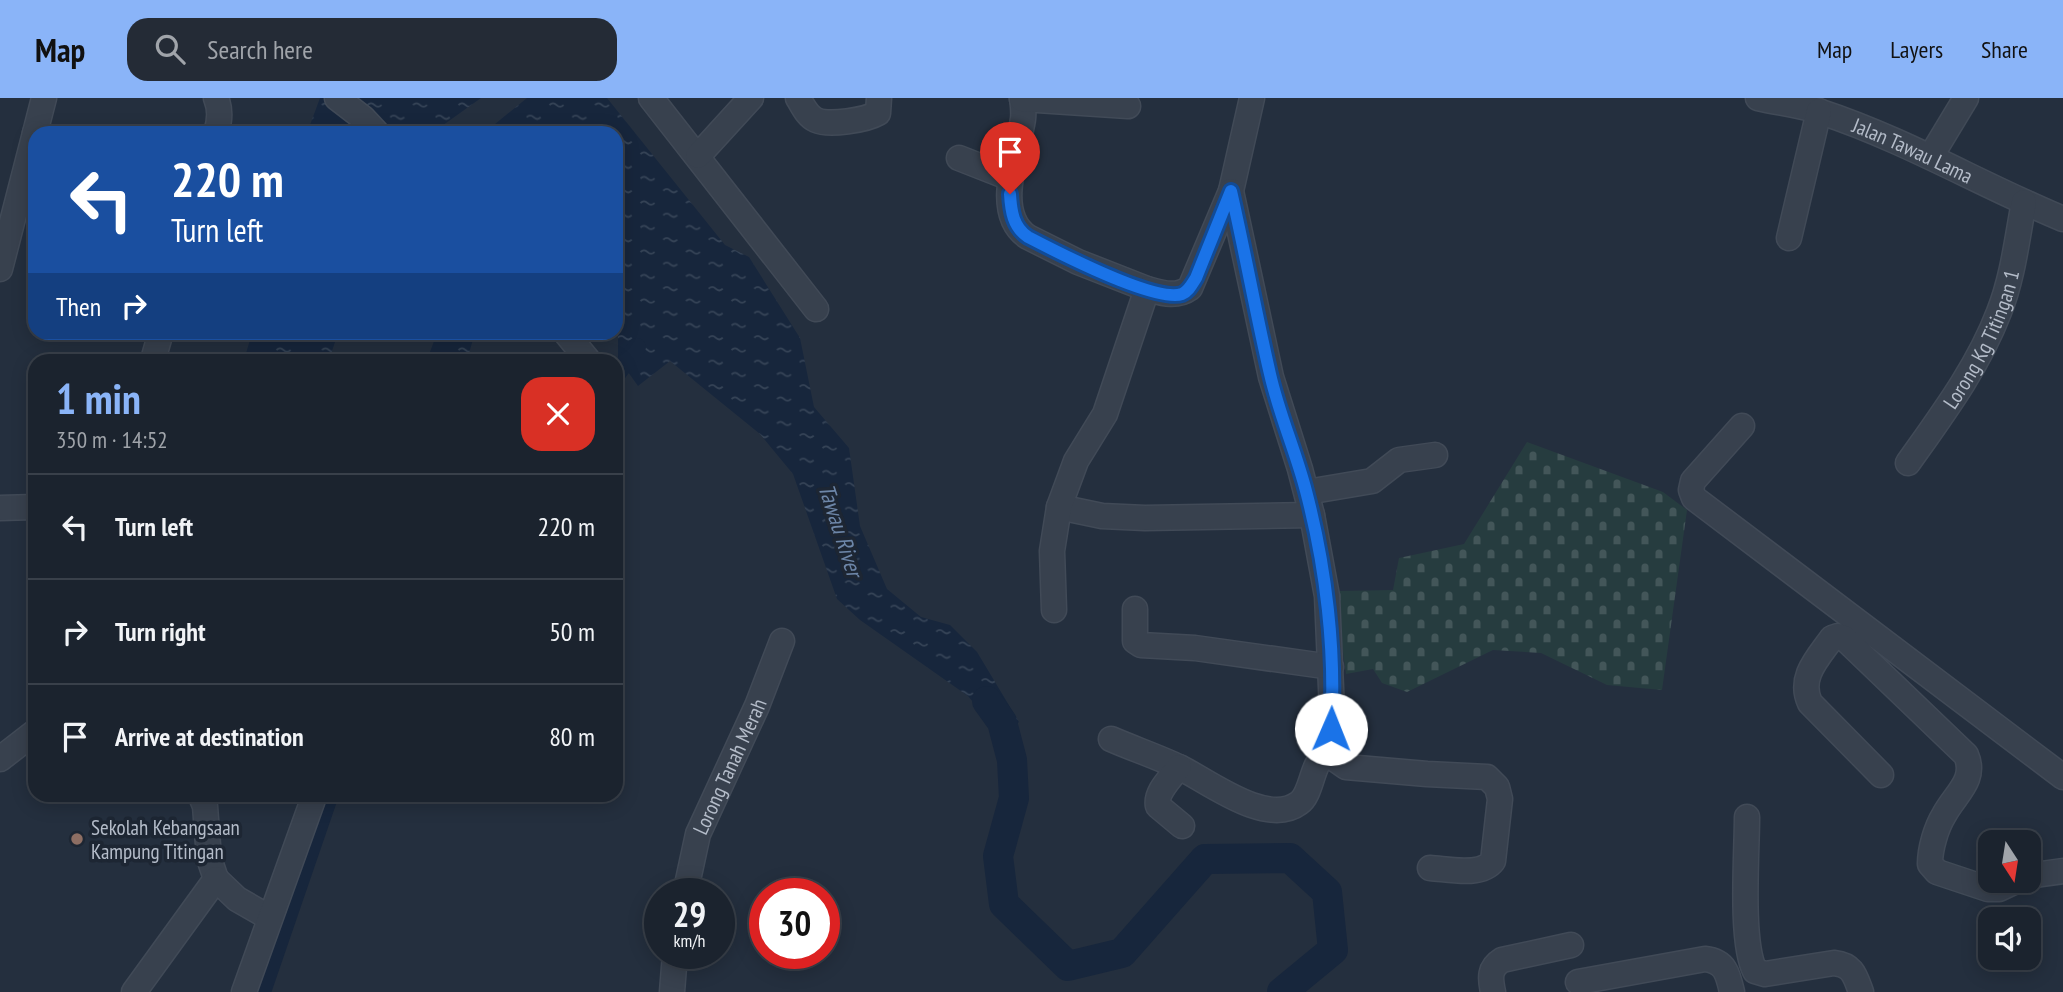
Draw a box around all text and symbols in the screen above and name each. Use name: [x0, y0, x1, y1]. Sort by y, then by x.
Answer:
search box: [127, 18, 617, 81]
text: Map: [35, 28, 85, 71]
icon: search: [151, 30, 189, 68]
text: Search here: [207, 33, 313, 66]
text: Map: [1817, 34, 1852, 65]
text: Layers: [1890, 34, 1943, 65]
text: Share: [1981, 34, 2028, 65]
street label: Jalan Tawau Lama: [1848, 111, 1977, 189]
pin: [980, 122, 1040, 194]
icon: arrive: [991, 133, 1029, 171]
text: 220 m: [171, 147, 284, 211]
icon: left: [56, 154, 147, 245]
text: Turn left: [171, 209, 263, 251]
street label: Lorong Kg Titingan 1: [1937, 267, 2025, 414]
icon: right: [115, 287, 153, 325]
text: Then: [56, 290, 101, 323]
text: 1 min: [56, 371, 141, 426]
button: close: [521, 377, 595, 451]
text: 350 m · 14:52: [56, 425, 168, 454]
water label: Tawau River: [812, 480, 871, 584]
icon: left: [56, 508, 94, 546]
text: Turn left: [115, 510, 193, 543]
text: 220 m: [537, 510, 595, 543]
icon: right: [56, 613, 94, 651]
text: Turn right: [115, 615, 206, 648]
text: 50 m: [549, 615, 595, 648]
position arrow: [1294, 692, 1368, 766]
street label: Lorong Tanah Merah: [686, 695, 772, 839]
icon: arrive: [56, 718, 94, 756]
text: Arrive at destination: [115, 720, 304, 753]
text: 80 m: [549, 720, 595, 753]
place label: Sekolah Kebangsaan Kampung Titingan: [91, 814, 240, 865]
north arrow: [1978, 830, 2040, 892]
map controls: [1978, 830, 2041, 970]
marker: Sekolah Kebangsaan Kampung Titingan: [69, 831, 85, 847]
speed limit sign: 30: [749, 878, 840, 969]
text: 29: [673, 891, 706, 937]
button: sound: [1978, 907, 2041, 970]
text: km/h: [674, 929, 705, 952]

